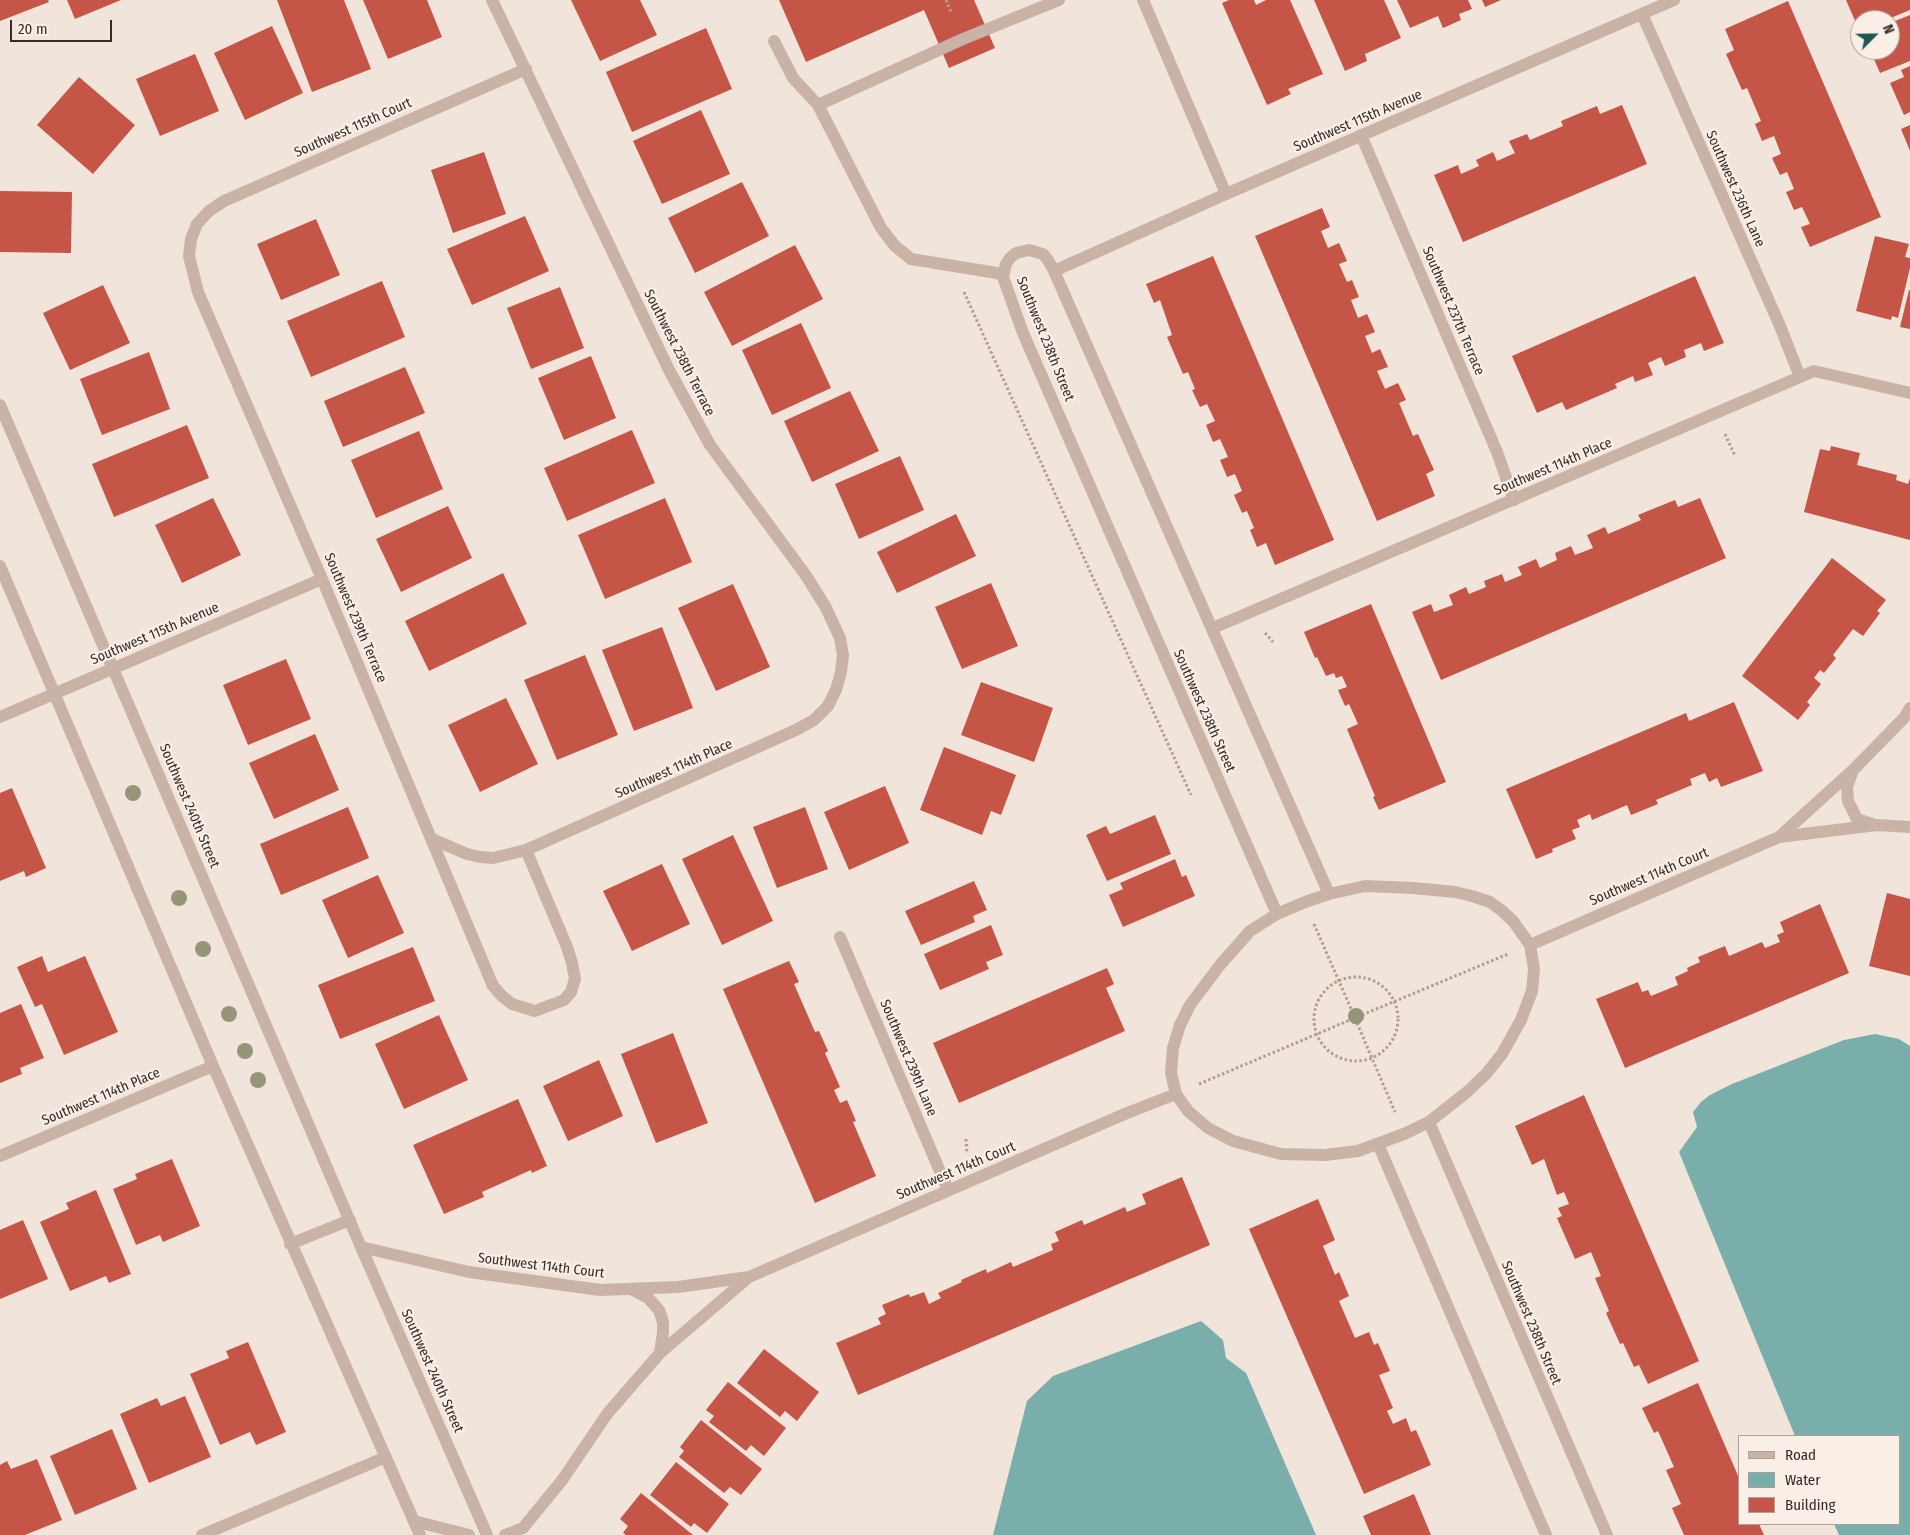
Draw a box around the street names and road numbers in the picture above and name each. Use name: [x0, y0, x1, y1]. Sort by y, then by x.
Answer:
street label: Southwest 115th Avenue: [1291, 86, 1425, 156]
street label: Southwest 115th Court: [292, 95, 414, 161]
street label: Southwest 236th Lane: [1702, 128, 1768, 250]
street label: Southwest 237th Terrace: [1418, 244, 1488, 378]
street label: Southwest 238th Street: [1012, 274, 1078, 404]
street label: Southwest 238th Terrace: [640, 287, 718, 419]
street label: Southwest 114th Place: [1491, 435, 1615, 499]
street label: Southwest 239th Terrace: [320, 551, 390, 685]
street label: Southwest 115th Avenue: [88, 599, 222, 669]
street label: Southwest 238th Street: [1169, 647, 1239, 775]
street label: Southwest 114th Place: [613, 736, 735, 802]
street label: Southwest 240th Street: [155, 741, 223, 871]
street label: Southwest 114th Court: [1587, 844, 1711, 910]
street label: Southwest 239th Lane: [876, 997, 940, 1119]
street label: Southwest 114th Place: [39, 1065, 163, 1129]
street label: Southwest 114th Court: [894, 1138, 1018, 1204]
street label: Southwest 114th Court: [477, 1250, 605, 1282]
street label: Southwest 238th Street: [1497, 1259, 1565, 1387]
street label: Southwest 240th Street: [397, 1307, 467, 1435]

